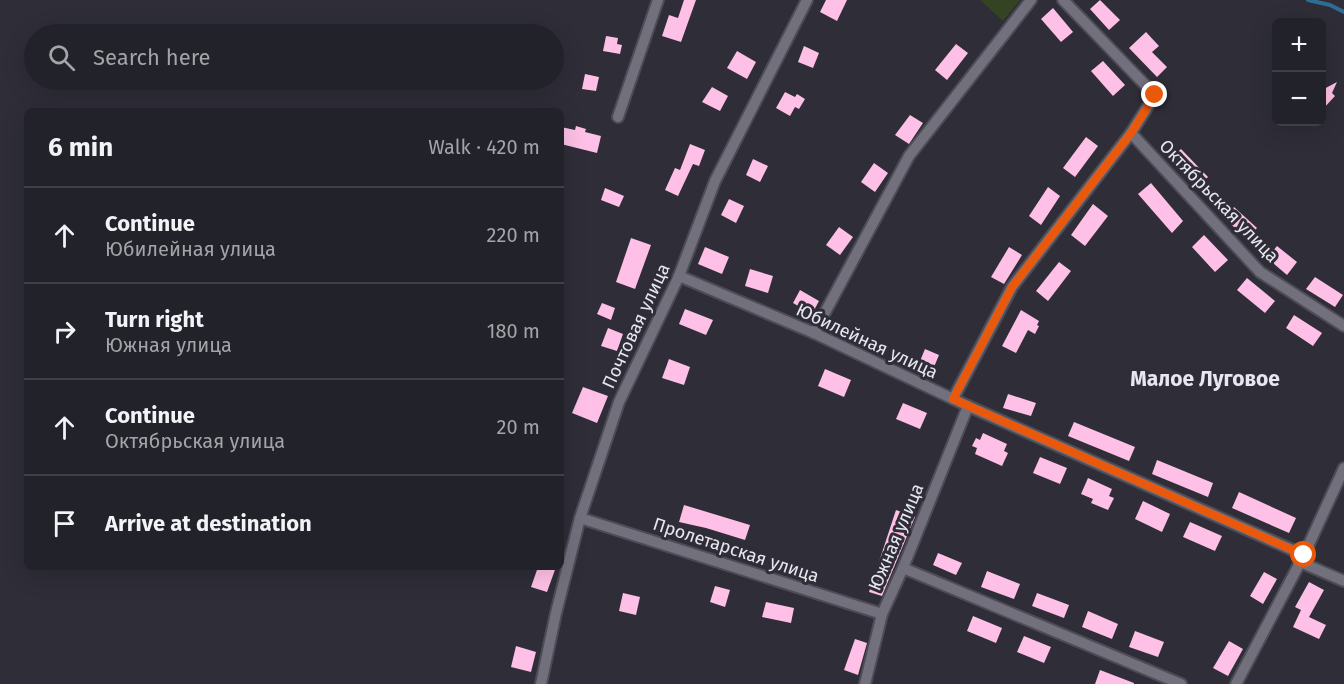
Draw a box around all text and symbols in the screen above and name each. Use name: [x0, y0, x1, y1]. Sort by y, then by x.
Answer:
map controls: [1272, 18, 1326, 126]
button: +: [1272, 18, 1326, 72]
search box: [24, 24, 564, 90]
icon: search: [45, 41, 78, 74]
text: Search here: [93, 44, 211, 71]
button: −: [1272, 72, 1326, 126]
route end: [1141, 81, 1167, 107]
text: 6 min: [48, 132, 113, 163]
text: Walk · 420 m: [428, 135, 540, 159]
street label: Октябрьская улица: [1155, 135, 1283, 267]
text: Continue: [105, 210, 195, 237]
icon: ahead: [48, 219, 81, 252]
text: 220 m: [487, 223, 540, 247]
text: Юбилейная улица: [105, 237, 276, 261]
street label: Почтовая улица: [597, 260, 675, 392]
street label: Юбилейная улица: [793, 299, 941, 383]
text: Turn right: [105, 306, 204, 333]
icon: right: [48, 315, 81, 348]
text: 180 m: [487, 319, 540, 343]
text: Южная улица: [105, 333, 232, 357]
district label: Малое Луговое: [1130, 366, 1280, 392]
text: Continue: [105, 402, 195, 429]
icon: ahead: [48, 411, 81, 444]
text: 20 m: [497, 415, 540, 439]
text: Октябрьская улица: [105, 429, 285, 453]
street label: Южная улица: [864, 480, 928, 594]
icon: arrive: [48, 507, 81, 540]
text: Arrive at destination: [105, 510, 312, 537]
street label: Пролетарская улица: [650, 513, 822, 587]
route start: [1290, 541, 1316, 567]

